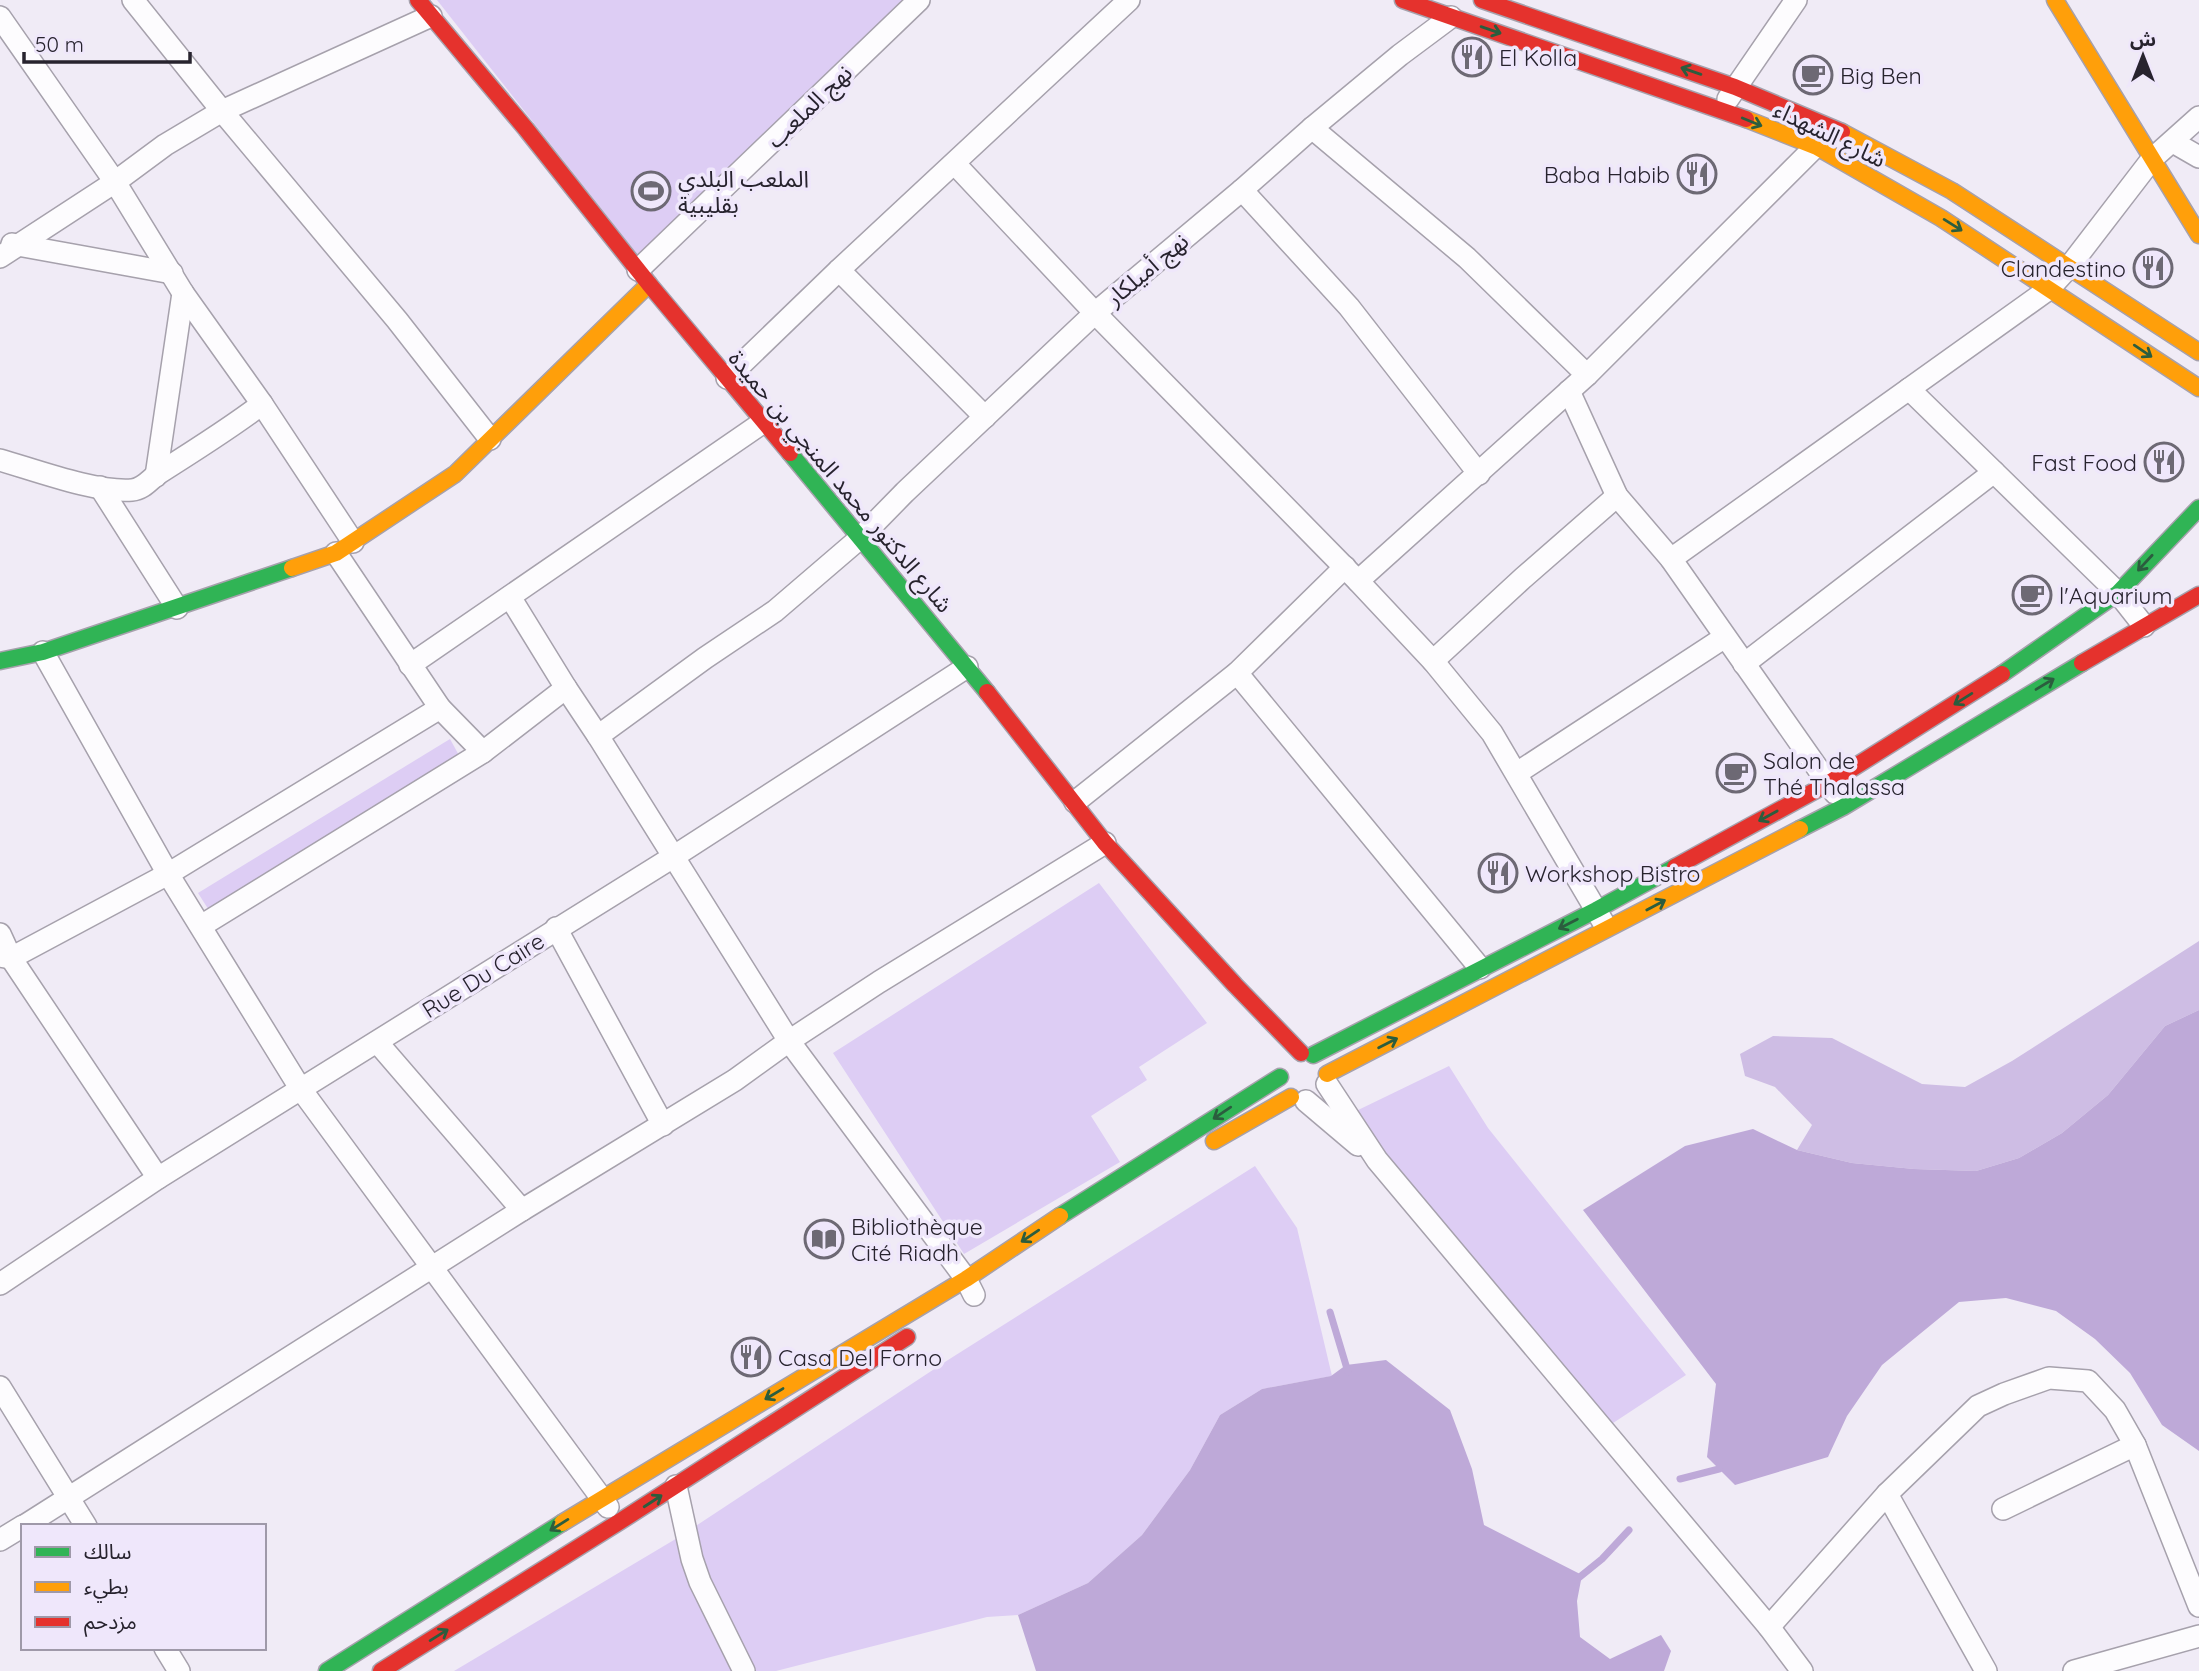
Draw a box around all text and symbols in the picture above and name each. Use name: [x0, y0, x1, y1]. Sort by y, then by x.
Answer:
scale bar: [24, 21, 191, 65]
north arrow: [2108, 21, 2178, 91]
one-way arrow: [1479, 25, 1501, 37]
text: ش: [2130, 27, 2156, 51]
text: 50 m: [35, 31, 84, 57]
restaurant icon: El Kolla: [1451, 36, 1493, 78]
place label: El Kolla: [1499, 43, 1577, 72]
cafe icon: Big Ben: [1792, 54, 1834, 96]
street label: نهج الملعب: [760, 58, 860, 156]
place label: Big Ben: [1840, 61, 1922, 90]
one-way arrow: [1680, 64, 1702, 76]
street label: شارع الشهداء: [1768, 94, 1891, 176]
one-way arrow: [1740, 116, 1762, 129]
restaurant icon: Baba Habib: [1676, 153, 1718, 195]
place label: Baba Habib: [1544, 160, 1670, 189]
place label: الملعب البلدي بقليبية: [678, 164, 809, 219]
sports icon: الملعب البلدي بقليبية: [630, 170, 672, 212]
one-way arrow: [1943, 219, 1963, 233]
street label: نهج أميلكار: [1099, 226, 1196, 315]
restaurant icon: Clandestino: [2132, 247, 2174, 289]
place label: Clandestino: [2001, 254, 2126, 283]
street label: شارع الدكتور محمد المنجي بن حميدة: [720, 344, 959, 620]
one-way arrow: [2133, 344, 2152, 358]
restaurant icon: Fast Food: [2143, 441, 2185, 483]
place label: Fast Food: [2031, 448, 2137, 477]
one-way arrow: [2137, 554, 2153, 572]
cafe icon: l'Aquarium: [2011, 574, 2053, 616]
place label: l'Aquarium: [2059, 581, 2172, 610]
one-way arrow: [2034, 677, 2054, 691]
one-way arrow: [1954, 693, 1974, 707]
place label: Salon de Thé Thalassa: [1763, 746, 1905, 801]
cafe icon: Salon de Thé Thalassa: [1715, 752, 1757, 794]
one-way arrow: [1758, 810, 1779, 823]
restaurant icon: Workshop Bistro: [1477, 852, 1519, 894]
place label: Workshop Bistro: [1525, 859, 1701, 888]
one-way arrow: [1645, 898, 1666, 912]
one-way arrow: [1558, 918, 1579, 932]
street label: Rue Du Caire: [417, 926, 549, 1024]
one-way arrow: [1377, 1036, 1398, 1050]
one-way arrow: [1213, 1106, 1232, 1120]
place label: Bibliothèque Cité Riadh: [851, 1212, 983, 1267]
library icon: Bibliothèque Cité Riadh: [803, 1218, 845, 1260]
one-way arrow: [1021, 1229, 1041, 1243]
restaurant icon: Casa Del Forno: [730, 1336, 772, 1378]
place label: Casa Del Forno: [778, 1343, 942, 1372]
one-way arrow: [765, 1387, 785, 1401]
one-way arrow: [642, 1494, 662, 1508]
one-way arrow: [549, 1518, 569, 1532]
legend: [21, 1524, 266, 1650]
text: سالك: [84, 1538, 131, 1564]
text: بطيء: [84, 1573, 129, 1603]
text: مزدحم: [84, 1608, 137, 1637]
one-way arrow: [429, 1627, 449, 1641]

